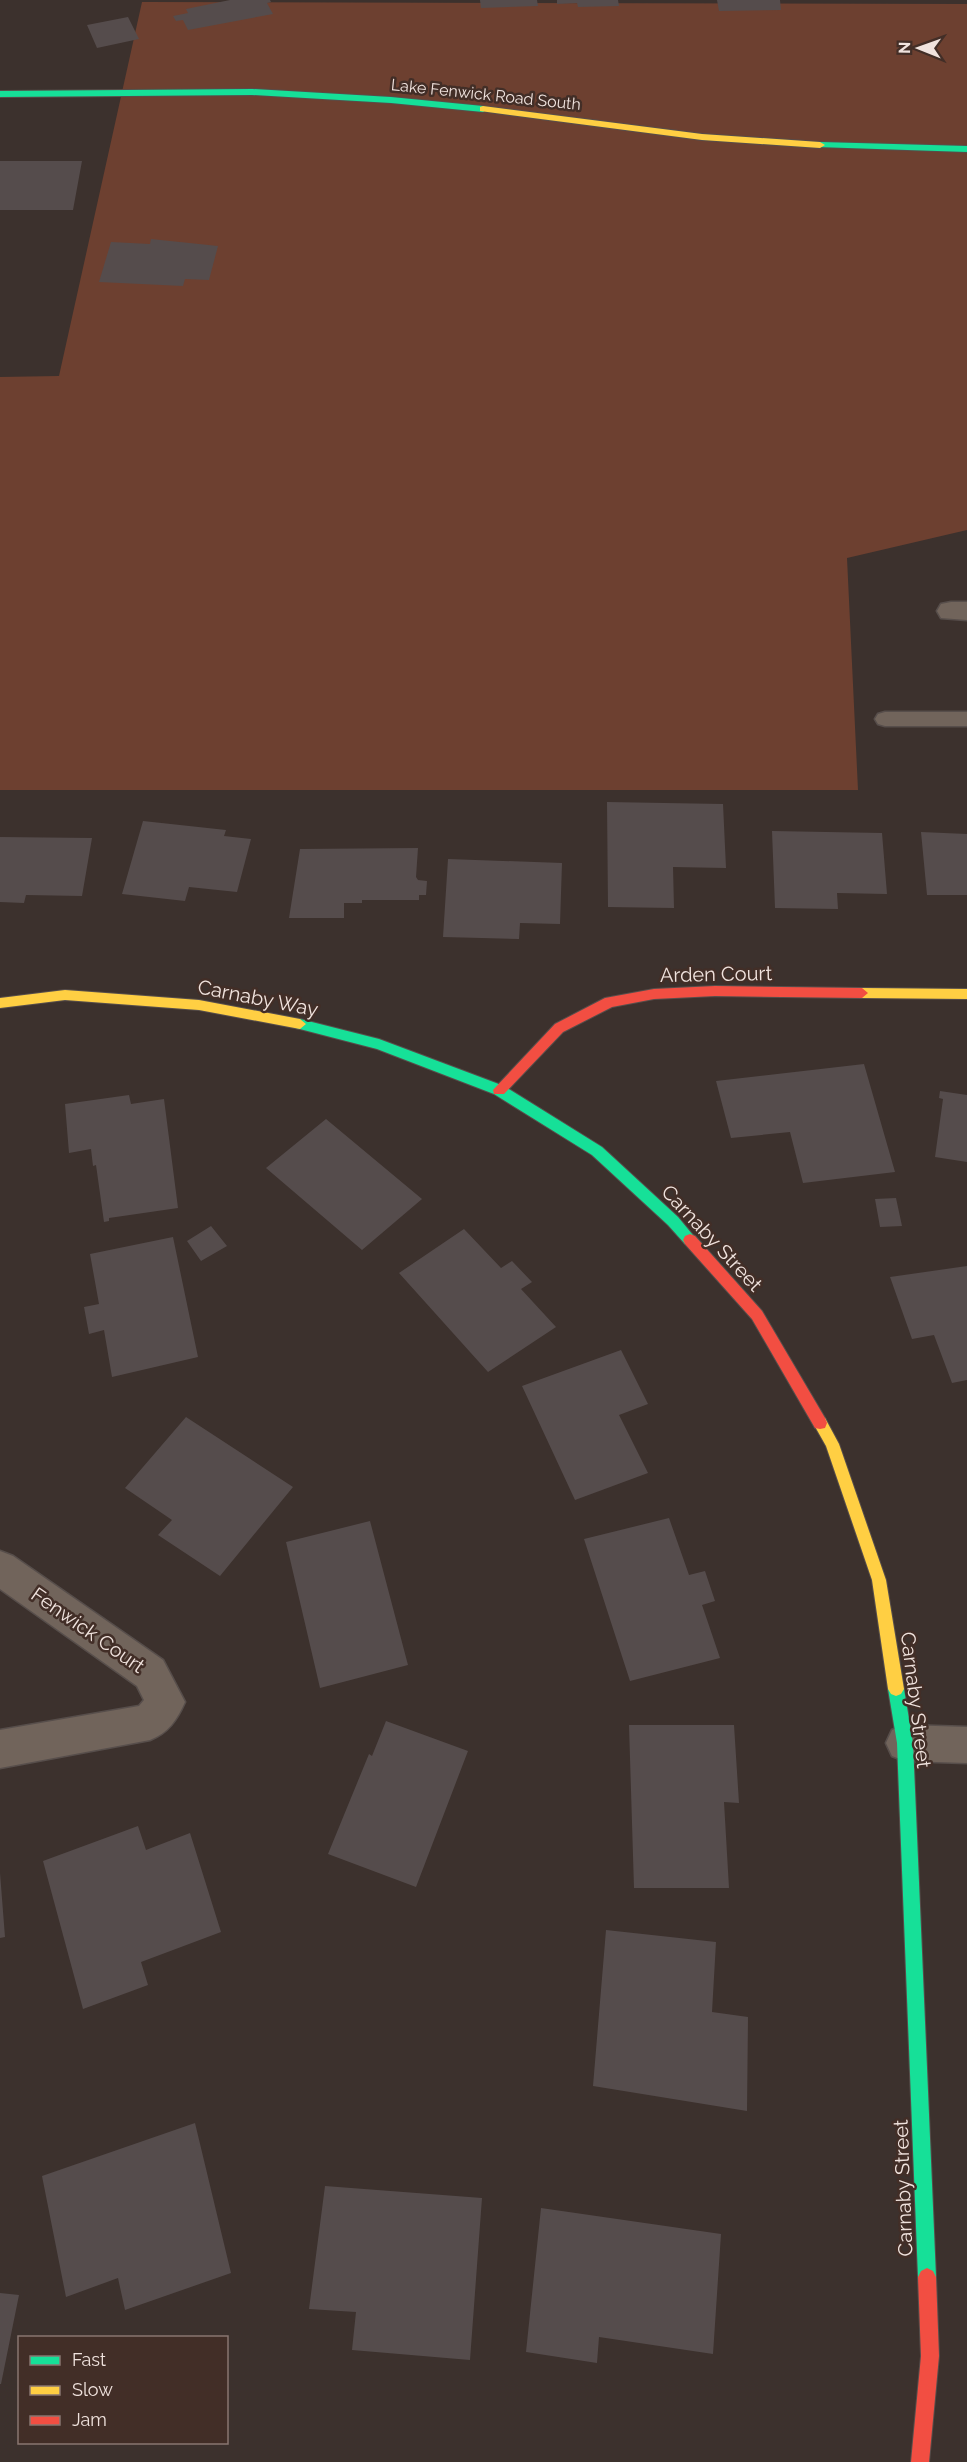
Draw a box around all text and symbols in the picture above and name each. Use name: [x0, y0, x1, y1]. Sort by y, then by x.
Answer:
north arrow: [889, 18, 949, 78]
text: N: [895, 41, 914, 54]
street label: Lake Fenwick Road South: [390, 75, 582, 114]
street label: Arden Court: [660, 961, 773, 987]
street label: Carnaby Way: [196, 975, 320, 1021]
street label: Carnaby Street: [656, 1180, 768, 1297]
street label: Fenwick Court: [27, 1582, 150, 1678]
street label: Carnaby Street: [896, 1631, 936, 1770]
street label: Carnaby Street: [889, 2119, 917, 2257]
legend: [18, 2336, 228, 2444]
text: Fast: [72, 2349, 106, 2370]
text: Slow: [72, 2379, 113, 2400]
text: Jam: [72, 2409, 107, 2430]

